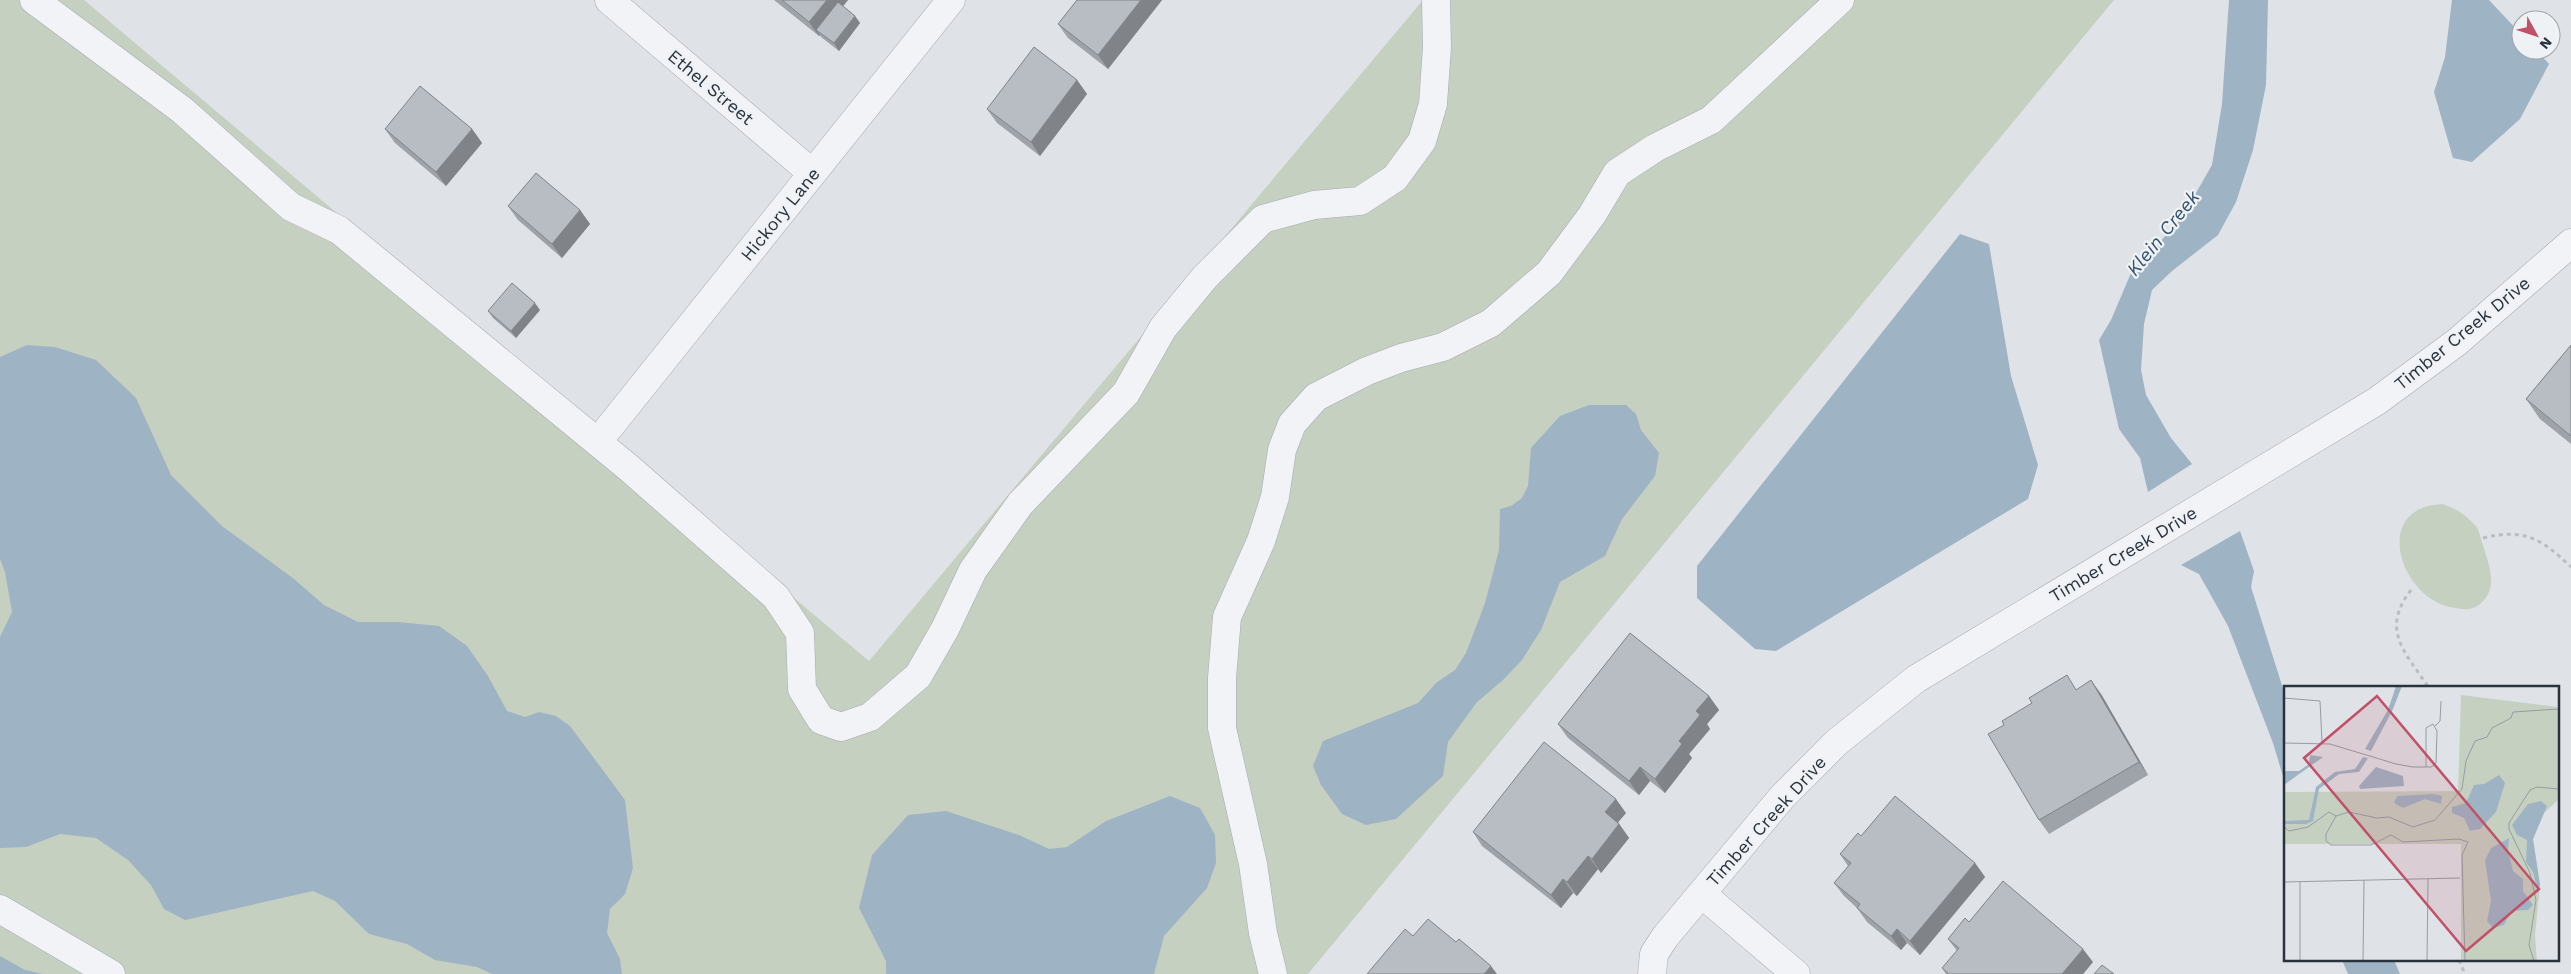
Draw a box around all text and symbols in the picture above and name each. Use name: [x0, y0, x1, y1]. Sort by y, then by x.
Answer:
north arrow: [2511, 10, 2561, 60]
text: N: [2536, 34, 2555, 52]
street label: Ethel Street: [664, 45, 758, 129]
street label: Hickory Lane: [736, 163, 824, 265]
water label: Klein Creek: [2122, 185, 2205, 280]
street label: Timber Creek Drive: [2390, 272, 2534, 394]
street label: Timber Creek Drive: [2046, 502, 2200, 606]
inset map: [2284, 686, 2558, 962]
street label: Timber Creek Drive: [1702, 751, 1830, 891]

